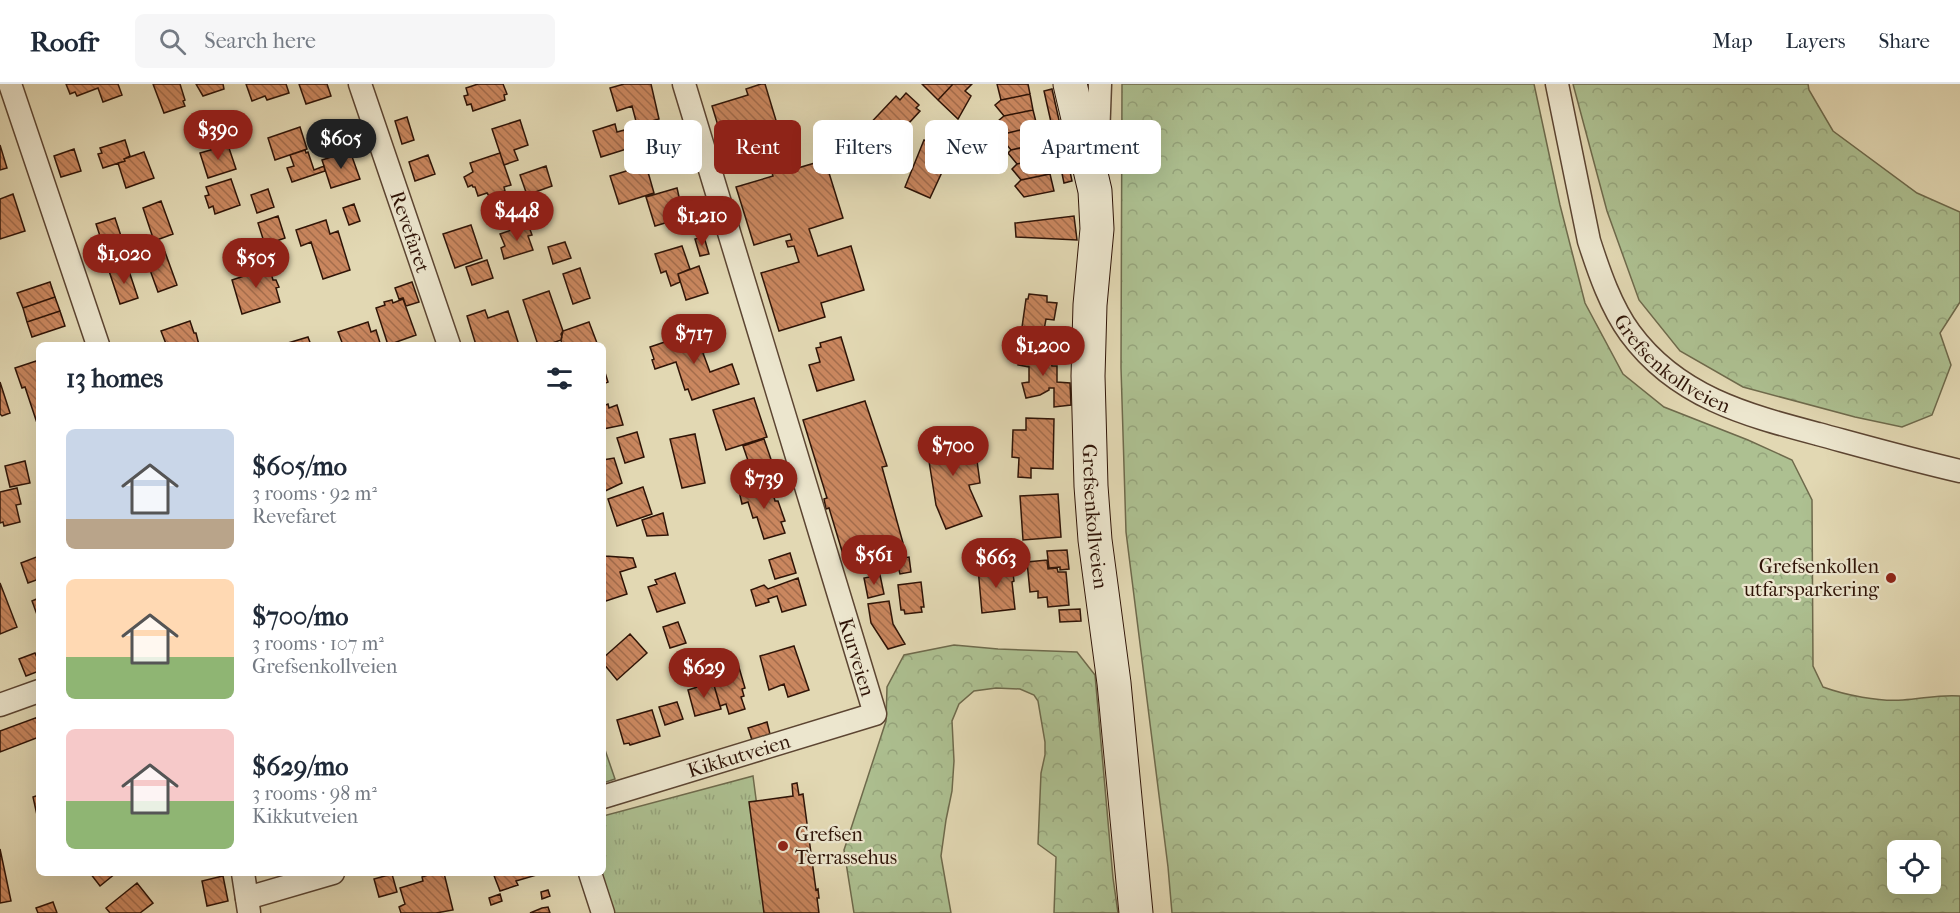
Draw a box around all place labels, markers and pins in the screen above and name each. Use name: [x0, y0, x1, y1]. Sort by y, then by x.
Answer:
pin: $390: [182, 110, 254, 161]
pin: $605: [305, 119, 377, 170]
pin: $448: [481, 191, 553, 242]
pin: $1,210: [653, 196, 751, 247]
pin: $1,020: [75, 234, 173, 285]
pin: $505: [220, 238, 292, 289]
pin: $717: [658, 314, 730, 365]
pin: $1,200: [994, 326, 1092, 377]
pin: $700: [917, 426, 989, 477]
pin: $739: [728, 459, 800, 510]
pin: $561: [838, 535, 910, 586]
pin: $663: [960, 538, 1032, 589]
place label: Grefsenkollen utfarsparkering: [1743, 555, 1879, 601]
marker: Grefsenkollen utfarsparkering: [1884, 571, 1898, 585]
pin: $629: [668, 648, 740, 699]
place label: Grefsen Terrassehus: [795, 823, 897, 869]
marker: Grefsen Terrassehus: [776, 839, 790, 853]

